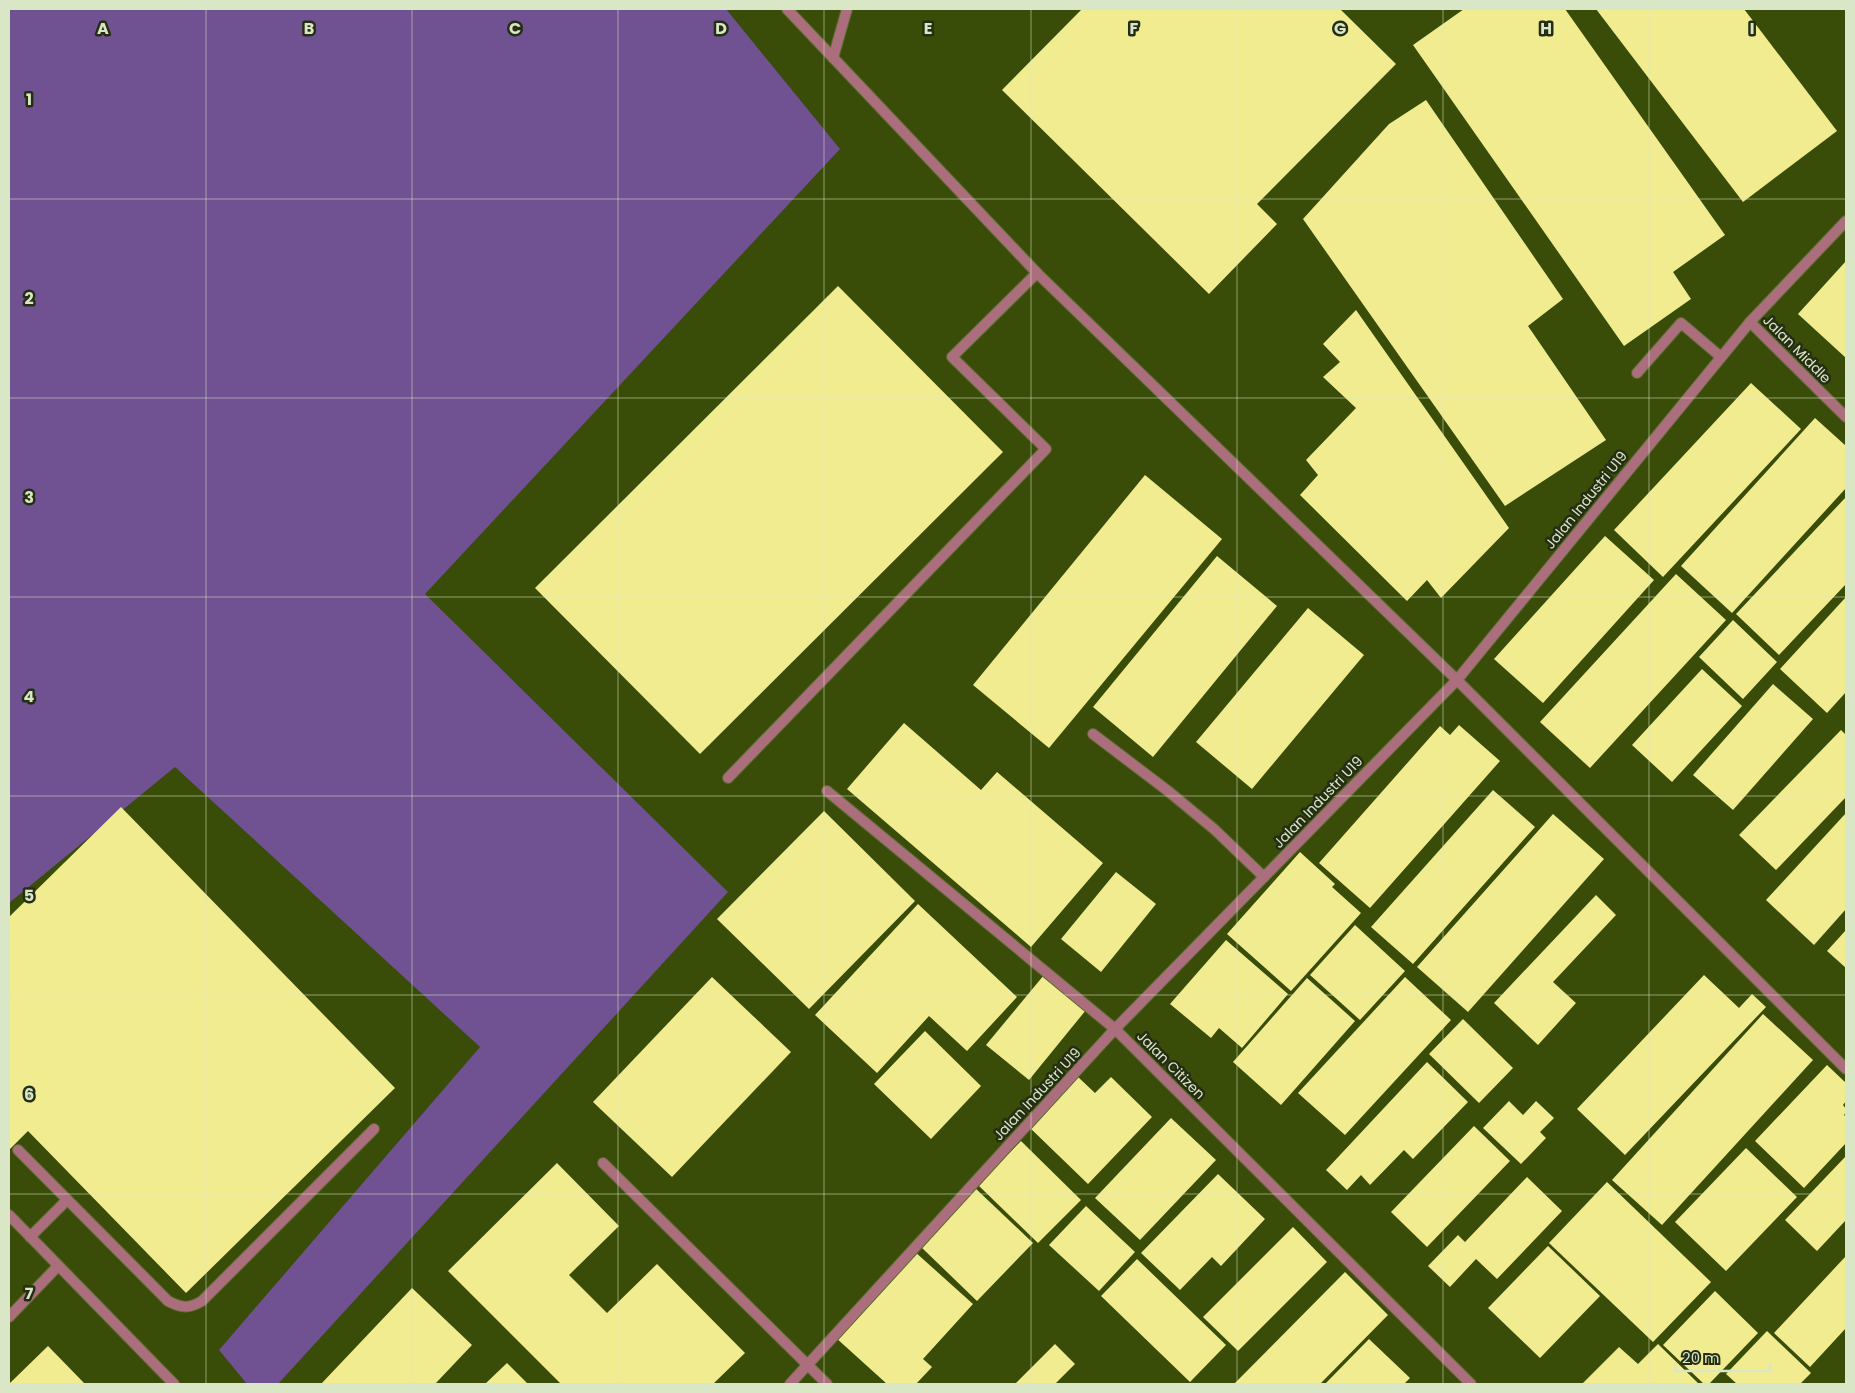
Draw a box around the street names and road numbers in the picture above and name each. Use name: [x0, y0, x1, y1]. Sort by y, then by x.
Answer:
street label: Jalan Middle: [1758, 310, 1836, 388]
street label: Jalan Industri U19: [1540, 447, 1632, 553]
street label: Jalan Industri U19: [1269, 752, 1367, 852]
street label: Jalan Citizen: [1132, 1026, 1210, 1104]
street label: Jalan Industri U19: [988, 1043, 1086, 1145]

